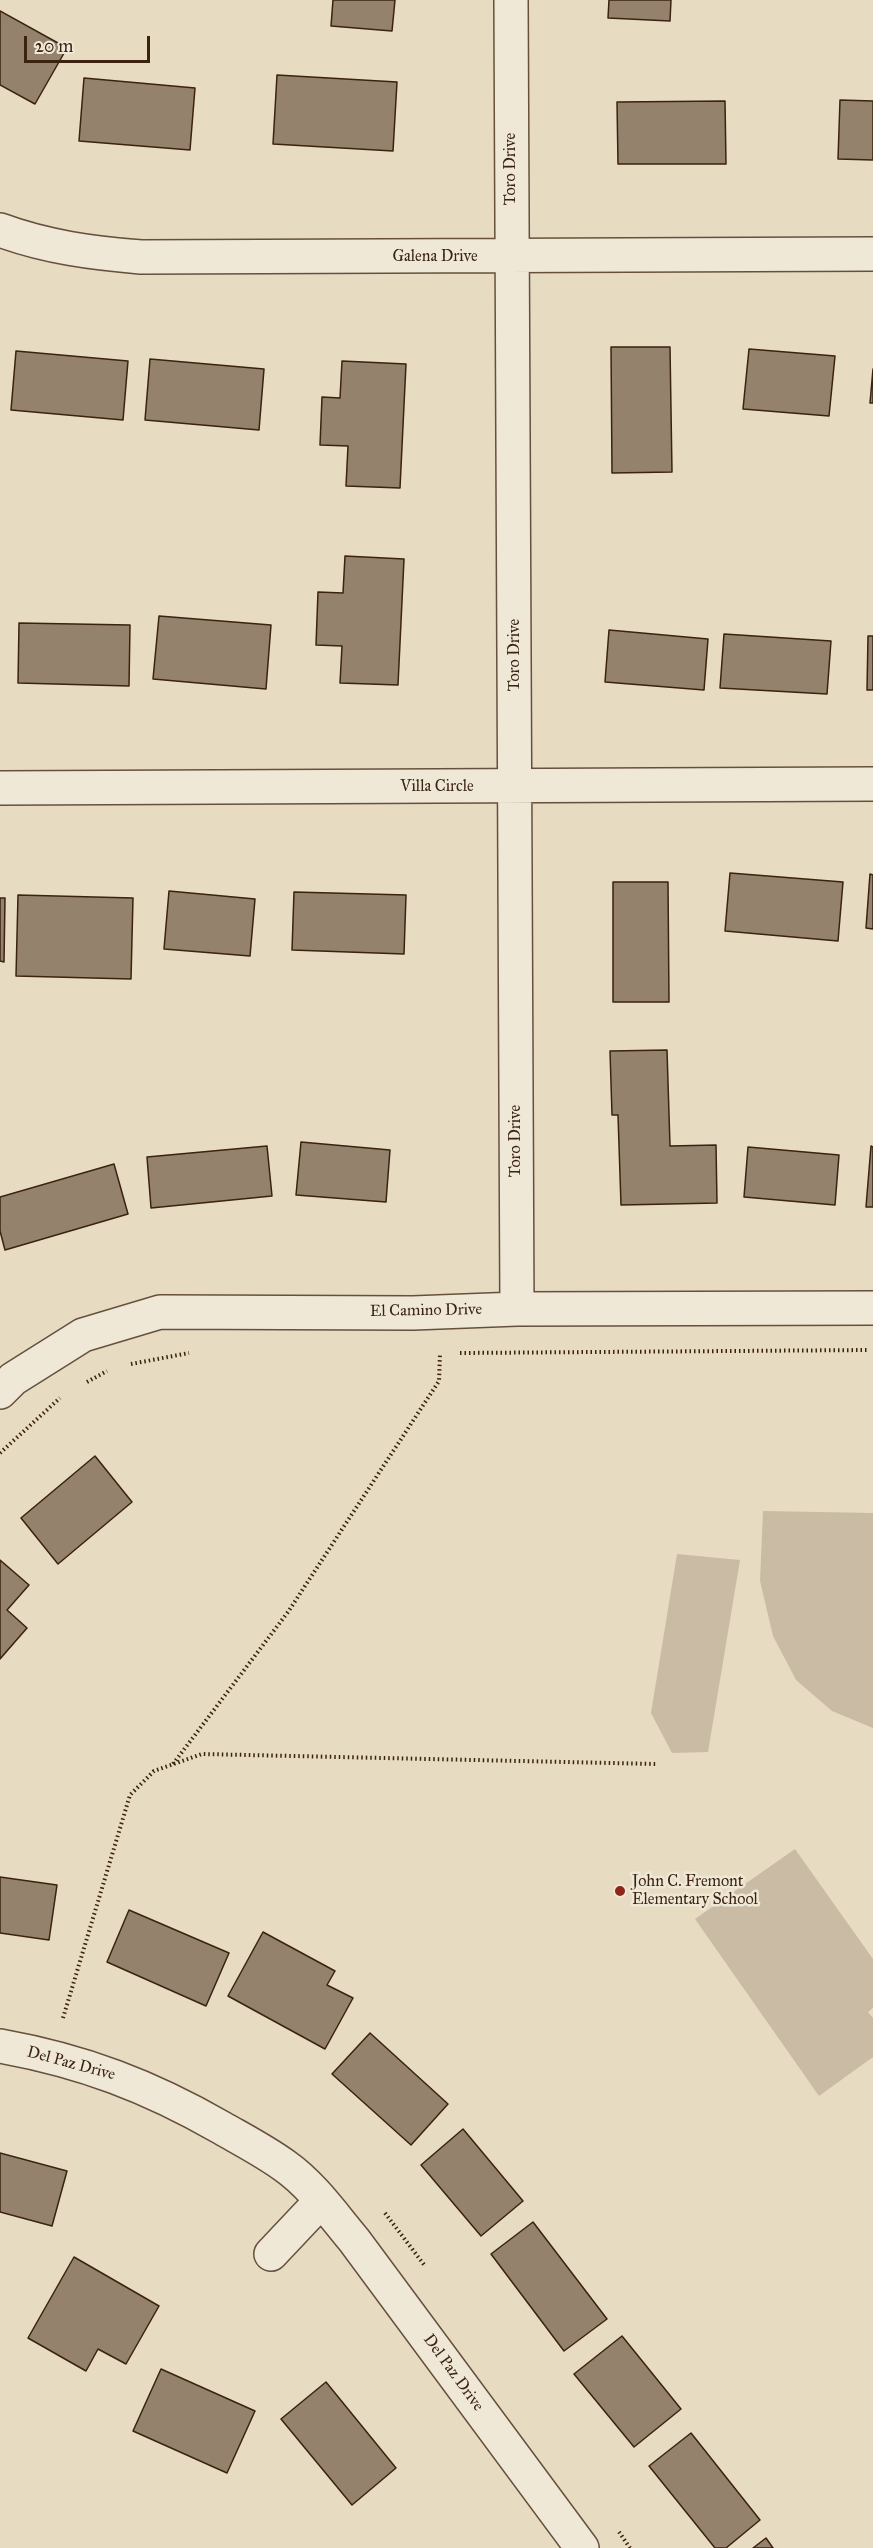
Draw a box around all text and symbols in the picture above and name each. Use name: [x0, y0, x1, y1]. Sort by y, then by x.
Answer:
scale bar: [27, 24, 153, 62]
text: 20 m: [35, 35, 73, 57]
street label: Toro Drive: [501, 133, 521, 205]
street label: Galena Drive: [392, 247, 478, 267]
street label: Toro Drive: [505, 619, 525, 691]
street label: Villa Circle: [400, 777, 474, 797]
street label: Toro Drive: [506, 1105, 526, 1177]
street label: El Camino Drive: [370, 1300, 482, 1322]
place label: John C. Fremont Elementary School: [632, 1872, 758, 1910]
marker: John C. Fremont Elementary School: [613, 1884, 627, 1898]
street label: Del Paz Drive: [25, 2043, 117, 2085]
street label: Del Paz Drive: [419, 2331, 487, 2415]

